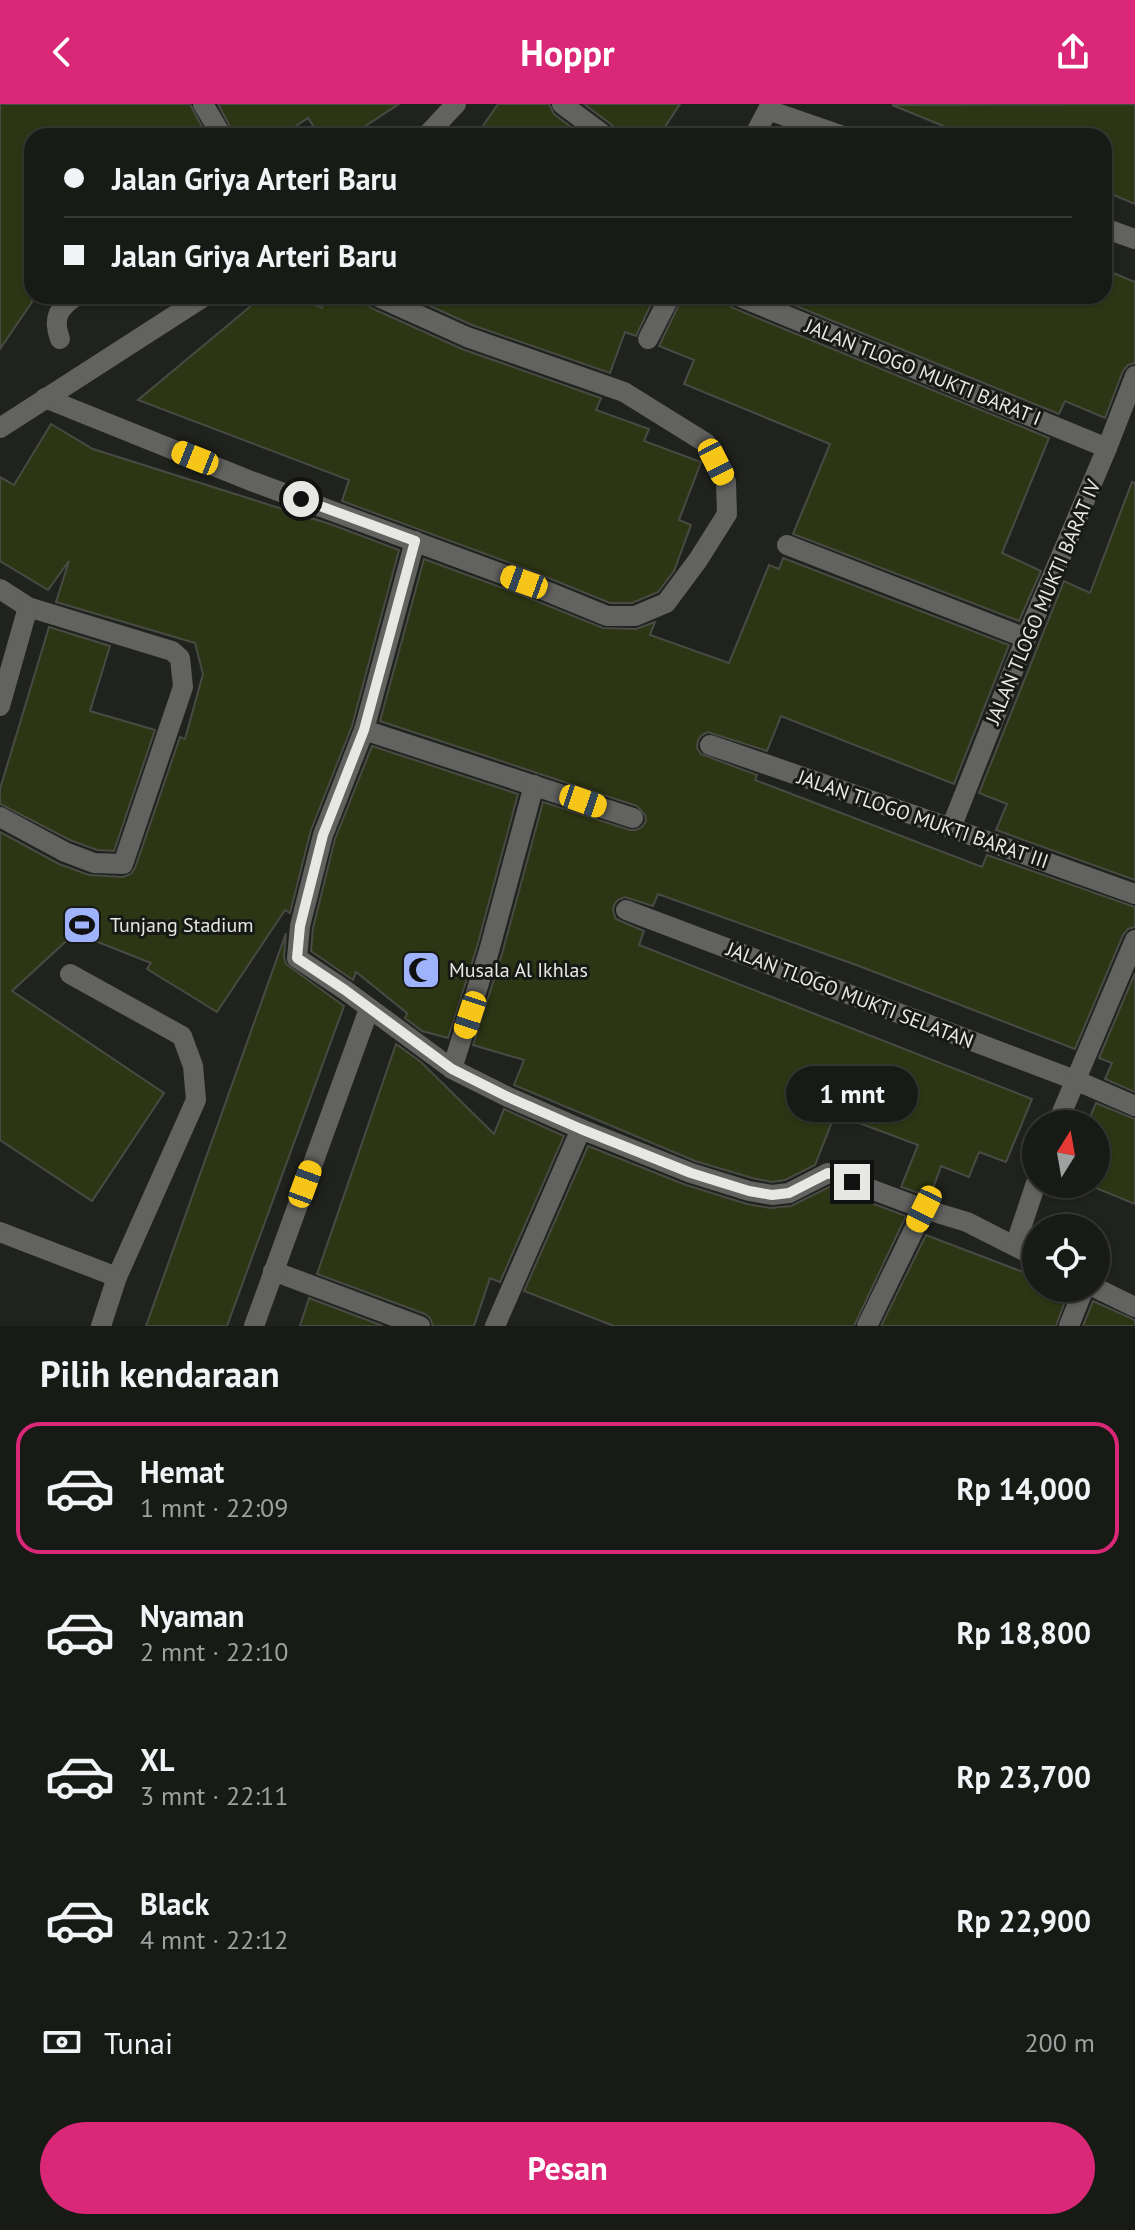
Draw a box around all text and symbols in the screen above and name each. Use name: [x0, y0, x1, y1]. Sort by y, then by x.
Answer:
text: Hoppr: [520, 29, 615, 76]
icon: back: [40, 30, 84, 74]
icon: share: [1051, 30, 1095, 74]
text: Jalan Griya Arteri Baru: [112, 159, 397, 198]
text: Jalan Griya Arteri Baru: [112, 236, 397, 275]
street label: JALAN TLOGO MUKTI BARAT I: [800, 312, 1045, 431]
car: [694, 435, 738, 489]
car: [168, 438, 222, 478]
street label: JALAN TLOGO MUKTI BARAT IV: [979, 475, 1107, 729]
route start: [283, 481, 319, 517]
car: [497, 563, 551, 601]
street label: JALAN TLOGO MUKTI BARAT III: [793, 763, 1052, 874]
car: [556, 782, 610, 820]
sports icon: Tunjang Stadium: [61, 904, 103, 946]
place label: Tunjang Stadium: [110, 912, 253, 938]
street label: JALAN TLOGO MUKTI SELATAN: [722, 935, 977, 1054]
mosque icon: Musala Al Ikhlas: [400, 949, 442, 991]
place label: Musala Al Ikhlas: [449, 957, 588, 983]
car: [451, 988, 489, 1042]
callout: 1 mnt: [786, 1066, 918, 1122]
text: 1 mnt: [819, 1077, 885, 1110]
north arrow: [1022, 1110, 1110, 1198]
map controls: [1022, 1110, 1110, 1302]
car: [286, 1157, 324, 1211]
route end: [834, 1164, 870, 1200]
car: [903, 1182, 945, 1236]
button: locate: [1022, 1214, 1110, 1302]
text: Pilih kendaraan: [40, 1350, 280, 1397]
icon: car: [44, 1452, 116, 1524]
text: Hemat: [140, 1452, 224, 1491]
text: Rp 14,000: [957, 1469, 1091, 1508]
text: 1 mnt · 22:09: [140, 1491, 288, 1524]
icon: car: [44, 1596, 116, 1668]
text: Nyaman: [140, 1596, 244, 1635]
text: Rp 18,800: [957, 1613, 1091, 1652]
text: 2 mnt · 22:10: [140, 1635, 288, 1668]
icon: car: [44, 1740, 116, 1812]
text: XL: [140, 1740, 174, 1779]
text: Rp 23,700: [957, 1757, 1091, 1796]
text: 3 mnt · 22:11: [140, 1779, 288, 1812]
icon: car: [44, 1884, 116, 1956]
text: Black: [140, 1884, 209, 1923]
text: Rp 22,900: [957, 1901, 1091, 1940]
text: 4 mnt · 22:12: [140, 1923, 288, 1956]
icon: cash: [40, 2020, 84, 2064]
text: Tunai: [104, 2023, 173, 2062]
text: 200 m: [1024, 2026, 1095, 2059]
button: Pesan: [40, 2122, 1095, 2214]

